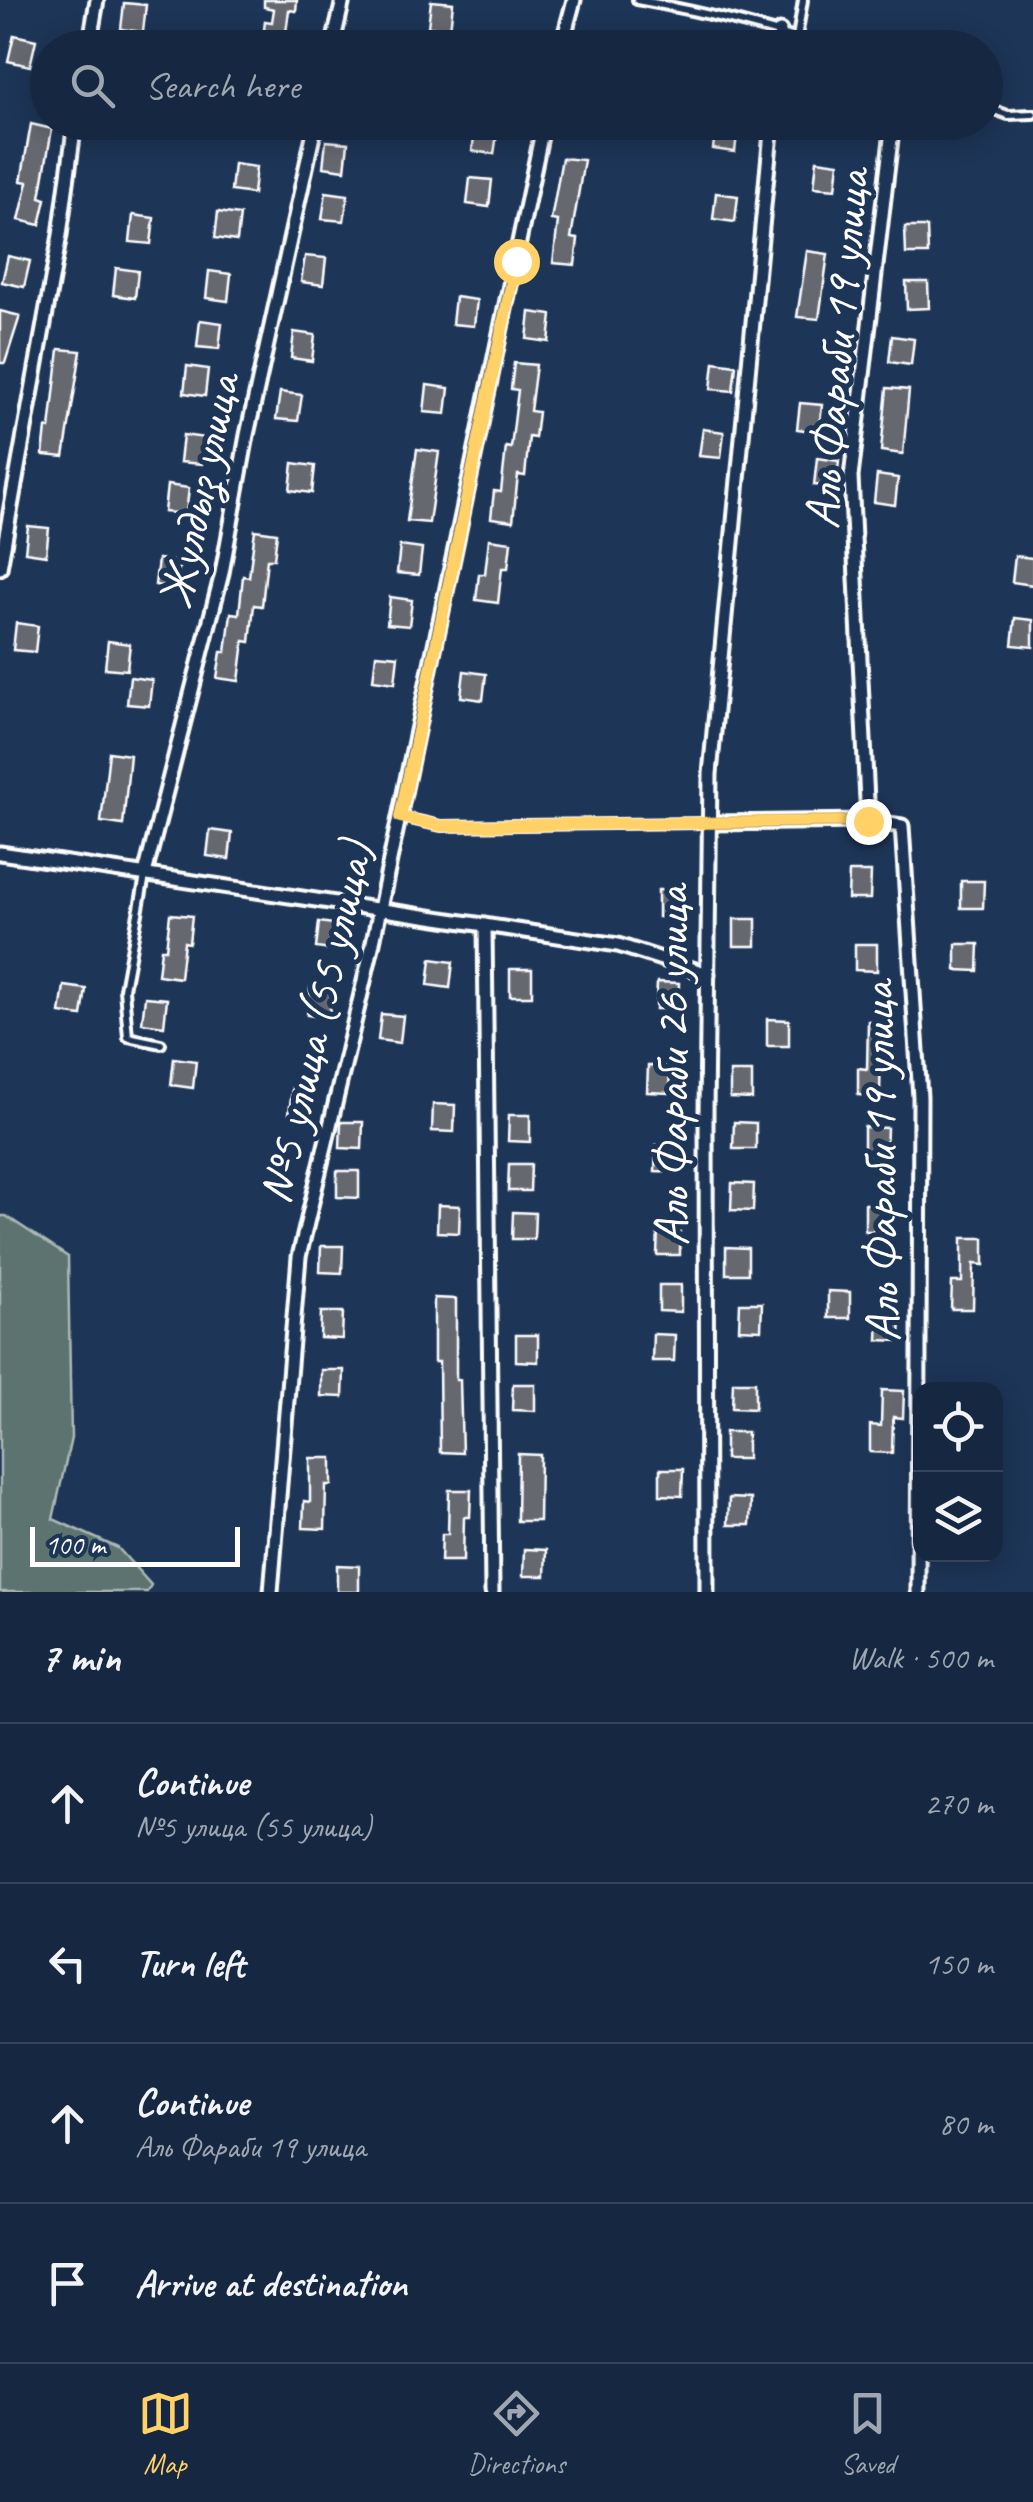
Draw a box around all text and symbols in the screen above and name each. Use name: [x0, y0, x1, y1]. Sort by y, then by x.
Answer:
search box: [30, 30, 1003, 140]
icon: search: [65, 58, 120, 113]
text: Search here: [145, 62, 300, 109]
street label: Аль Фараби 19 улица: [789, 162, 884, 531]
route start: [494, 239, 540, 285]
street label: Жулдыз улица: [143, 364, 255, 614]
route end: [846, 799, 892, 845]
street label: №5 улица (55 улица): [243, 833, 388, 1210]
street label: Аль Фараби 26 улица: [640, 881, 703, 1246]
street label: Аль Фараби 19 улица: [845, 977, 914, 1343]
map controls: [913, 1382, 1003, 1562]
button: locate: [913, 1382, 1003, 1472]
button: layers: [913, 1472, 1003, 1562]
scale bar: [30, 1522, 240, 1566]
text: 100 m: [45, 1527, 105, 1562]
text: 7 min: [40, 1631, 120, 1684]
text: Walk · 500 m: [849, 1637, 993, 1678]
text: Continue: [135, 1759, 249, 1806]
icon: ahead: [40, 1776, 95, 1831]
text: 270 m: [924, 1783, 993, 1824]
text: №5 улица (55 улица): [135, 1806, 372, 1847]
icon: left: [40, 1936, 95, 1991]
text: Turn left: [135, 1940, 245, 1987]
text: 150 m: [924, 1943, 993, 1984]
text: Continue: [135, 2079, 249, 2126]
icon: ahead: [40, 2096, 95, 2151]
text: 80 m: [939, 2103, 993, 2144]
text: Аль Фараби 19 улица: [135, 2126, 366, 2167]
icon: arrive: [40, 2256, 95, 2311]
text: Arrive at destination: [135, 2260, 407, 2307]
tab: Map: [138, 2386, 193, 2481]
tab: Directions: [468, 2386, 565, 2481]
tab: Saved: [840, 2386, 895, 2481]

